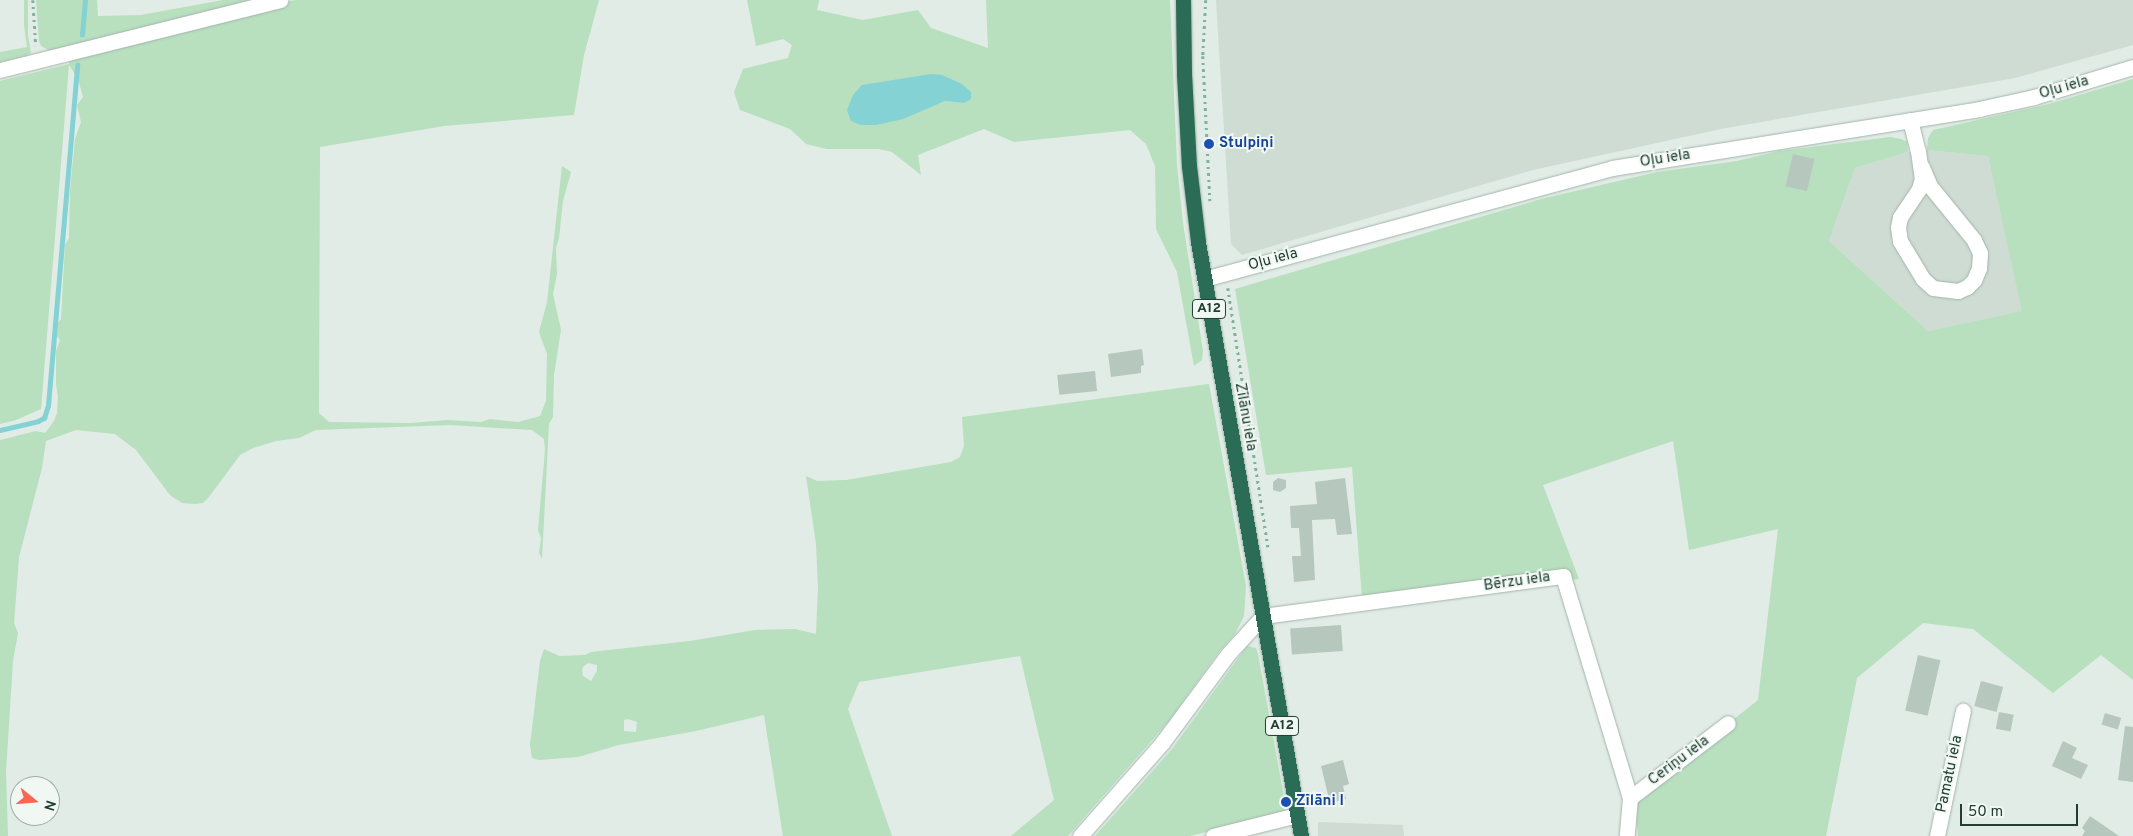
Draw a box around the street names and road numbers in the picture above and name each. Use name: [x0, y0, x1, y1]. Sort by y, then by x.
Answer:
street label: Oļu iela: [2037, 72, 2091, 104]
street label: Oļu iela: [1639, 146, 1691, 172]
street label: Oļu iela: [1246, 245, 1300, 275]
road number: A12: [1192, 298, 1226, 320]
street label: Zīlānu iela: [1230, 381, 1260, 453]
street label: Bērzu iela: [1483, 568, 1551, 596]
road number: A12: [1264, 714, 1300, 738]
street label: Ceriņu iela: [1645, 732, 1713, 790]
street label: Pamatu iela: [1933, 734, 1967, 814]

